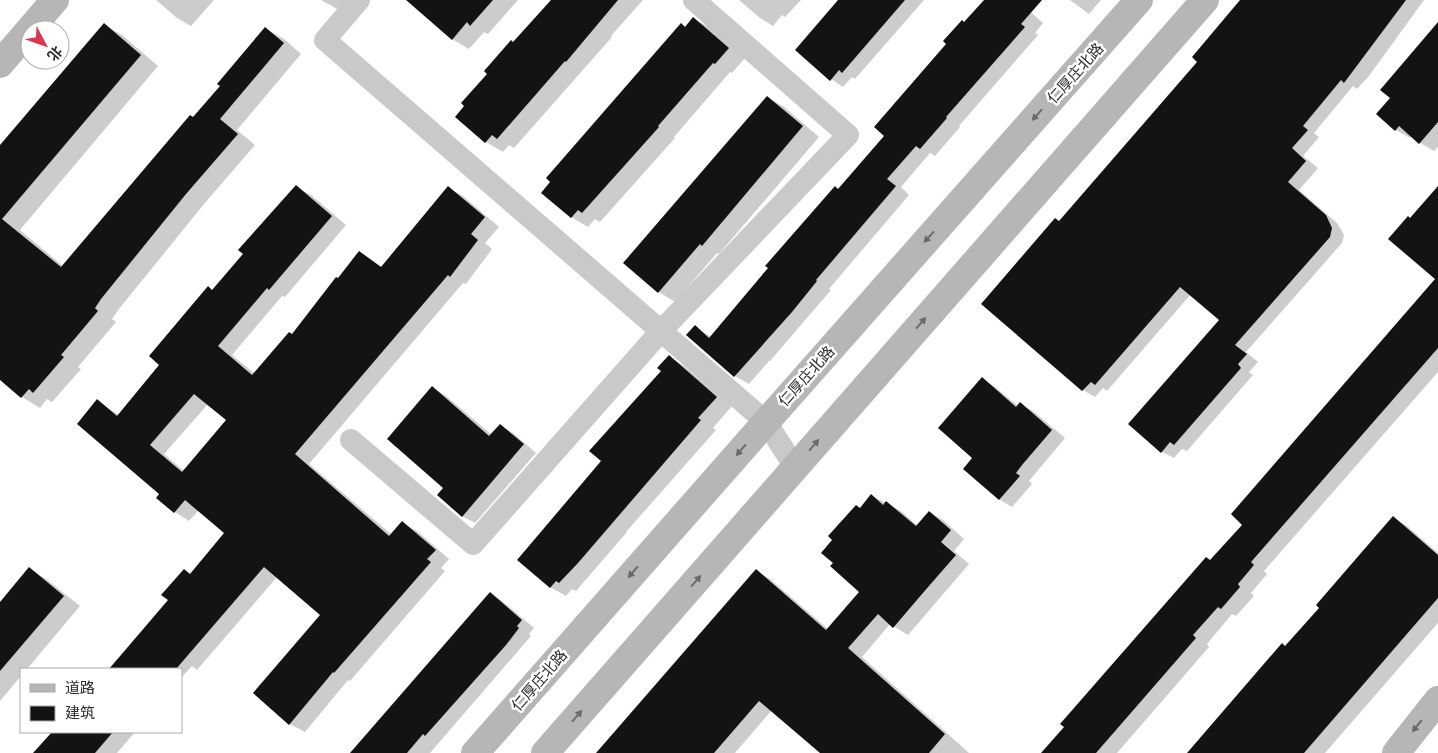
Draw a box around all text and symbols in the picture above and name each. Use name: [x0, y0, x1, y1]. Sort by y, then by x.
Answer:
north arrow: [20, 20, 70, 70]
street label: 仁厚庄北路: [1043, 39, 1107, 107]
text: 北: [43, 42, 66, 65]
one-way arrow: [1032, 109, 1043, 121]
one-way arrow: [924, 230, 935, 243]
one-way arrow: [916, 317, 927, 330]
street label: 仁厚庄北路: [774, 342, 838, 410]
one-way arrow: [808, 440, 820, 452]
one-way arrow: [735, 443, 746, 456]
one-way arrow: [628, 566, 639, 579]
one-way arrow: [690, 575, 702, 587]
street label: 仁厚庄北路: [507, 645, 571, 715]
legend: [20, 668, 182, 733]
text: 道路: [65, 678, 95, 697]
text: 建筑: [65, 703, 95, 722]
one-way arrow: [572, 710, 583, 723]
one-way arrow: [1412, 720, 1423, 733]

